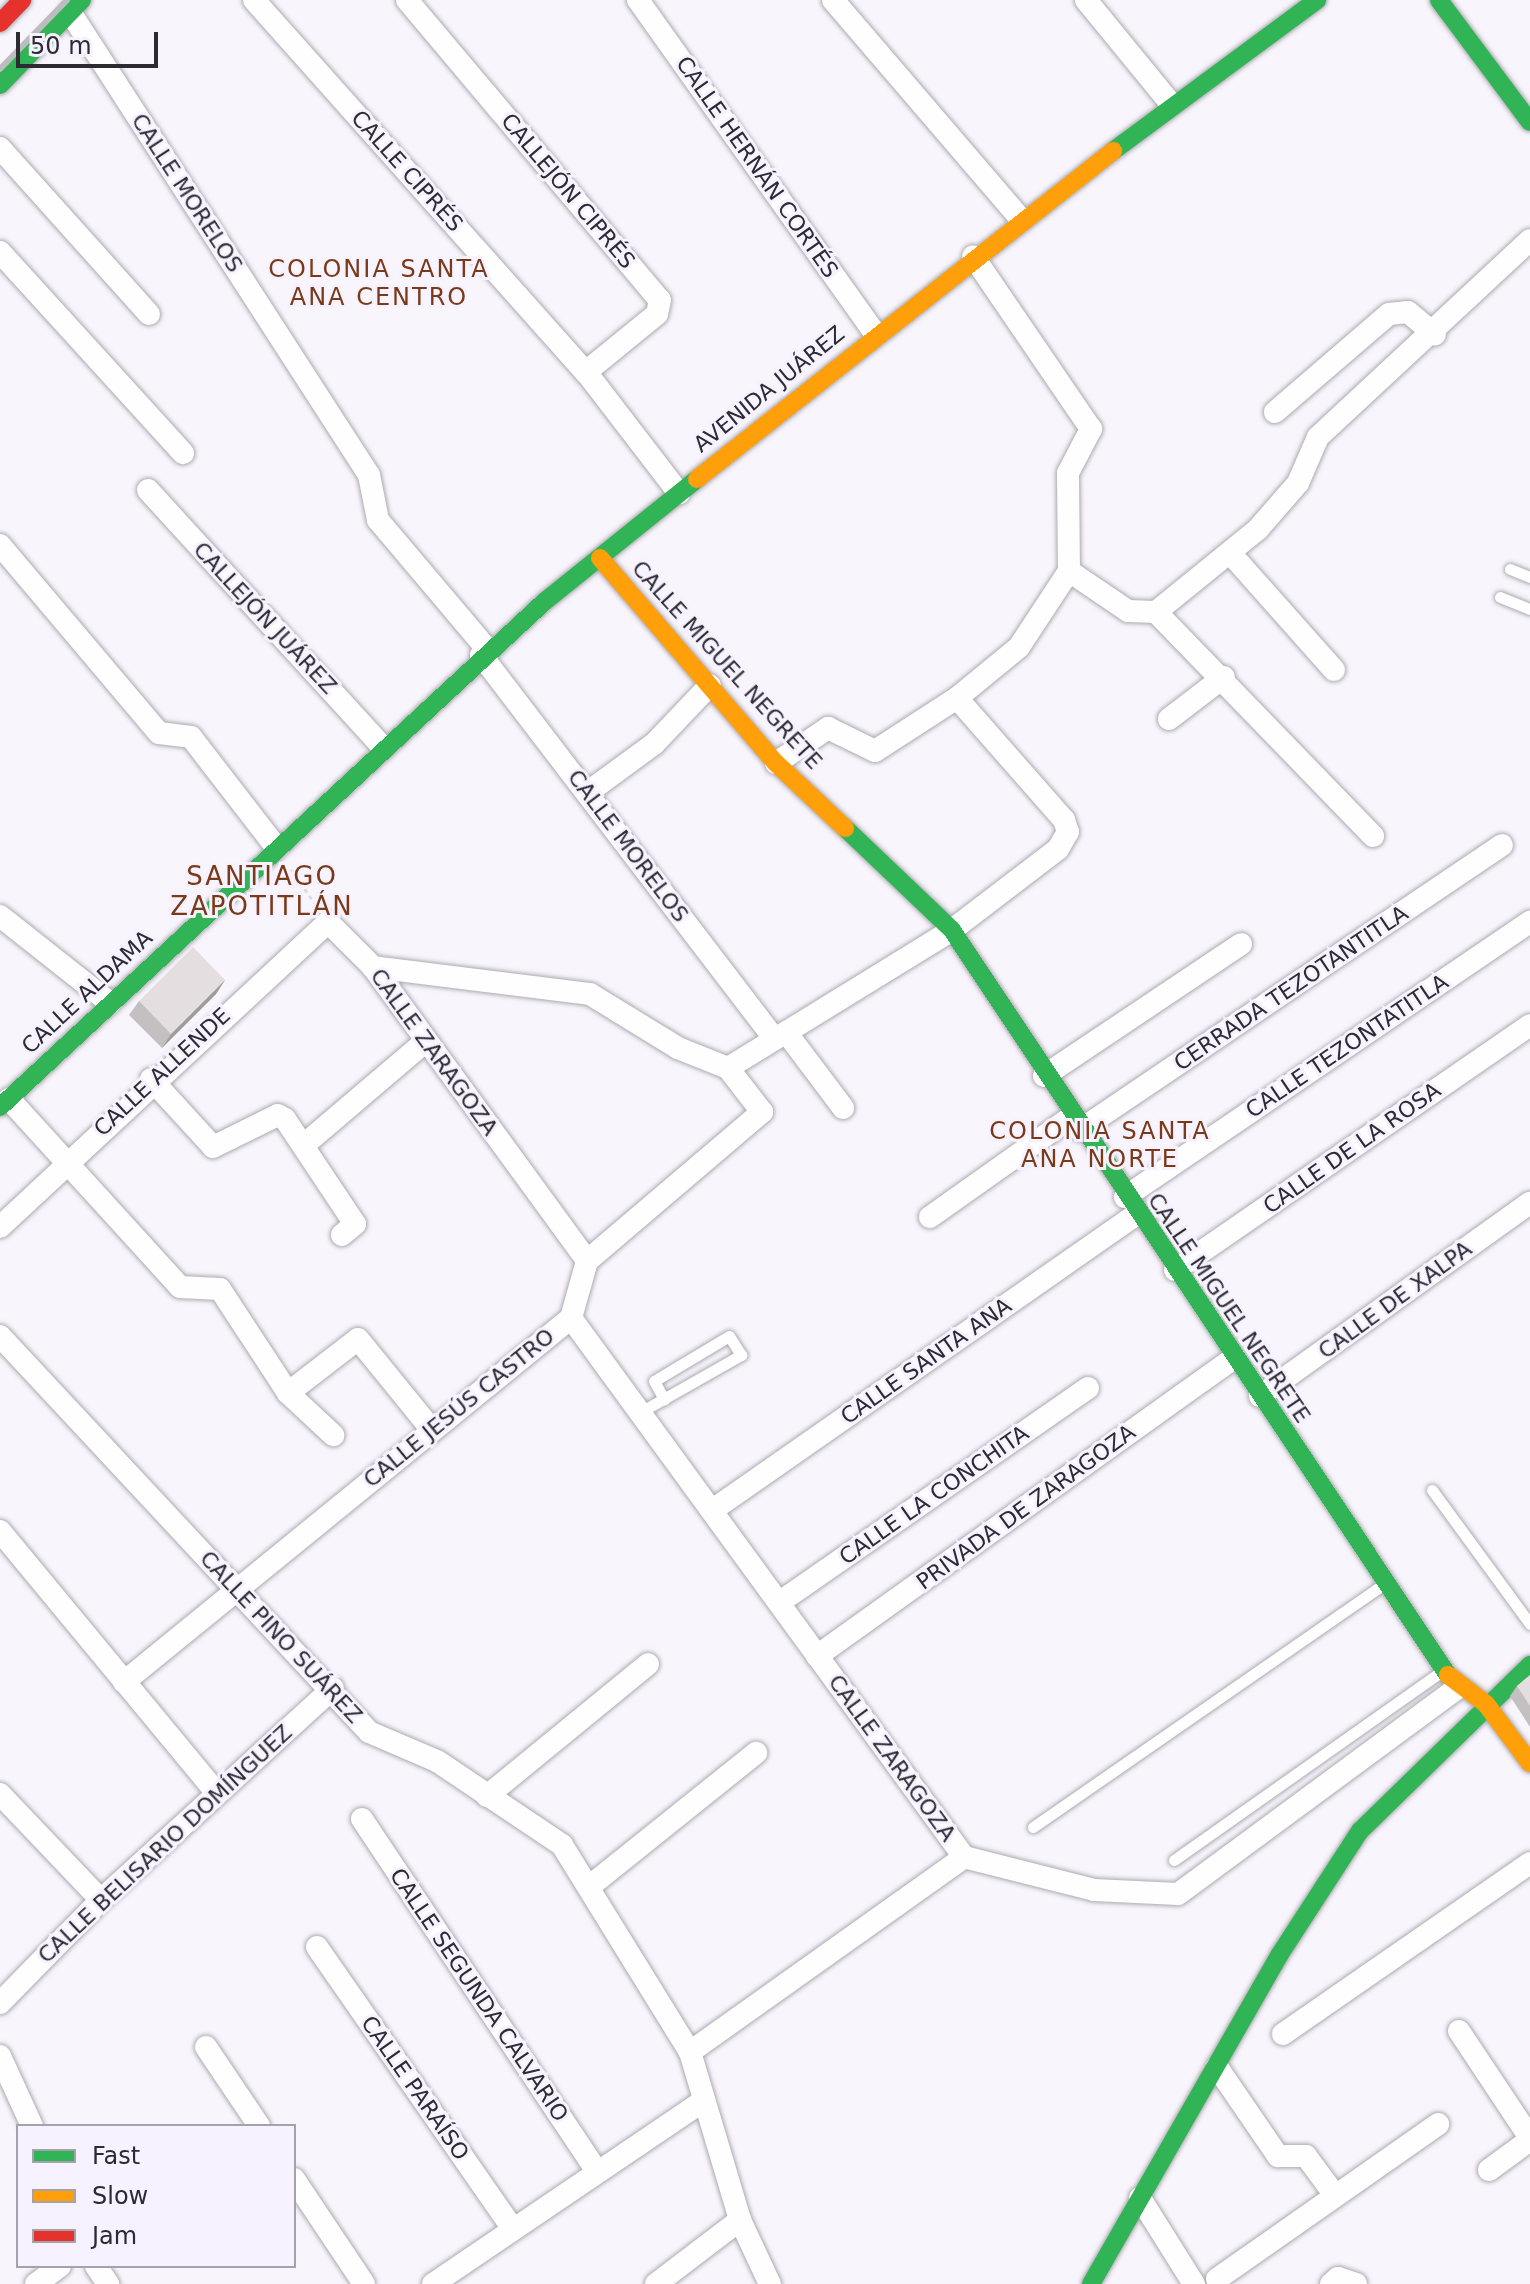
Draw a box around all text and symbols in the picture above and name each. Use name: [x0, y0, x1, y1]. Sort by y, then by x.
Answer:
scale bar: [20, 16, 162, 66]
text: 50 m: [30, 32, 92, 60]
street label: CALLE HERNÁN CORTÉS: [670, 51, 844, 283]
street label: CALLE CIPRÉS: [346, 105, 468, 237]
street label: CALLEJÓN CIPRÉS: [495, 108, 641, 274]
street label: CALLE MORELOS: [126, 109, 248, 277]
district label: COLONIA SANTA ANA CENTRO: [268, 256, 490, 312]
street label: AVENIDA JUÁREZ: [688, 320, 850, 458]
street label: CALLEJÓN JUÁREZ: [188, 537, 342, 699]
street label: CALLE MIGUEL NEGRETE: [626, 555, 828, 775]
street label: CALLE MORELOS: [562, 765, 694, 927]
district label: SANTIAGO ZAPOTITLÁN: [170, 861, 354, 922]
street label: CERRADA TEZOTANTITLA: [1169, 900, 1413, 1076]
street label: CALLE ALDAMA: [16, 925, 158, 1059]
street label: CALLE ZARAGOZA: [365, 964, 503, 1140]
street label: CALLE TEZONTATITLA: [1241, 968, 1453, 1124]
street label: CALLE ALLENDE: [88, 1002, 236, 1142]
street label: CALLE DE LA ROSA: [1258, 1077, 1446, 1219]
district label: COLONIA SANTA ANA NORTE: [989, 1118, 1211, 1174]
street label: CALLE MIGUEL NEGRETE: [1142, 1188, 1316, 1428]
street label: CALLE DE XALPA: [1313, 1236, 1477, 1364]
street label: CALLE SANTA ANA: [836, 1292, 1016, 1430]
street label: CALLE JESÚS CASTRO: [358, 1323, 560, 1493]
street label: PRIVADA DE ZARAGOZA: [912, 1419, 1140, 1595]
street label: CALLE LA CONCHITA: [834, 1420, 1034, 1570]
street label: CALLE PINO SUÁREZ: [194, 1545, 368, 1729]
street label: CALLE ZARAGOZA: [823, 1670, 961, 1846]
street label: CALLE BELISARIO DOMÍNGUEZ: [33, 1719, 297, 1969]
street label: CALLE SEGUNDA CALVARIO: [384, 1863, 574, 2127]
street label: CALLE PARAÍSO: [355, 2011, 475, 2165]
legend: [16, 2124, 296, 2268]
text: Fast: [92, 2142, 140, 2170]
text: Slow: [92, 2182, 148, 2210]
text: Jam: [92, 2222, 137, 2250]

